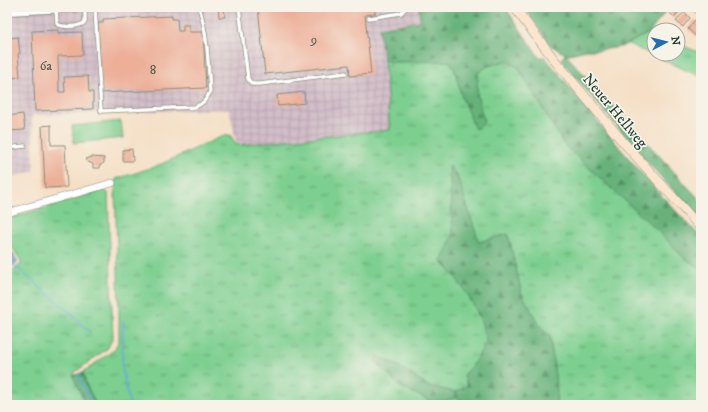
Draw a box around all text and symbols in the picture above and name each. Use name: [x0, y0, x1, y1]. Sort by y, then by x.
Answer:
north arrow: [646, 22, 686, 62]
house number: 9: [310, 32, 317, 48]
text: N: [667, 36, 682, 46]
house number: 6a: [40, 58, 53, 74]
house number: 8: [150, 62, 156, 78]
street label: Neuer Hellweg: [578, 70, 652, 153]

